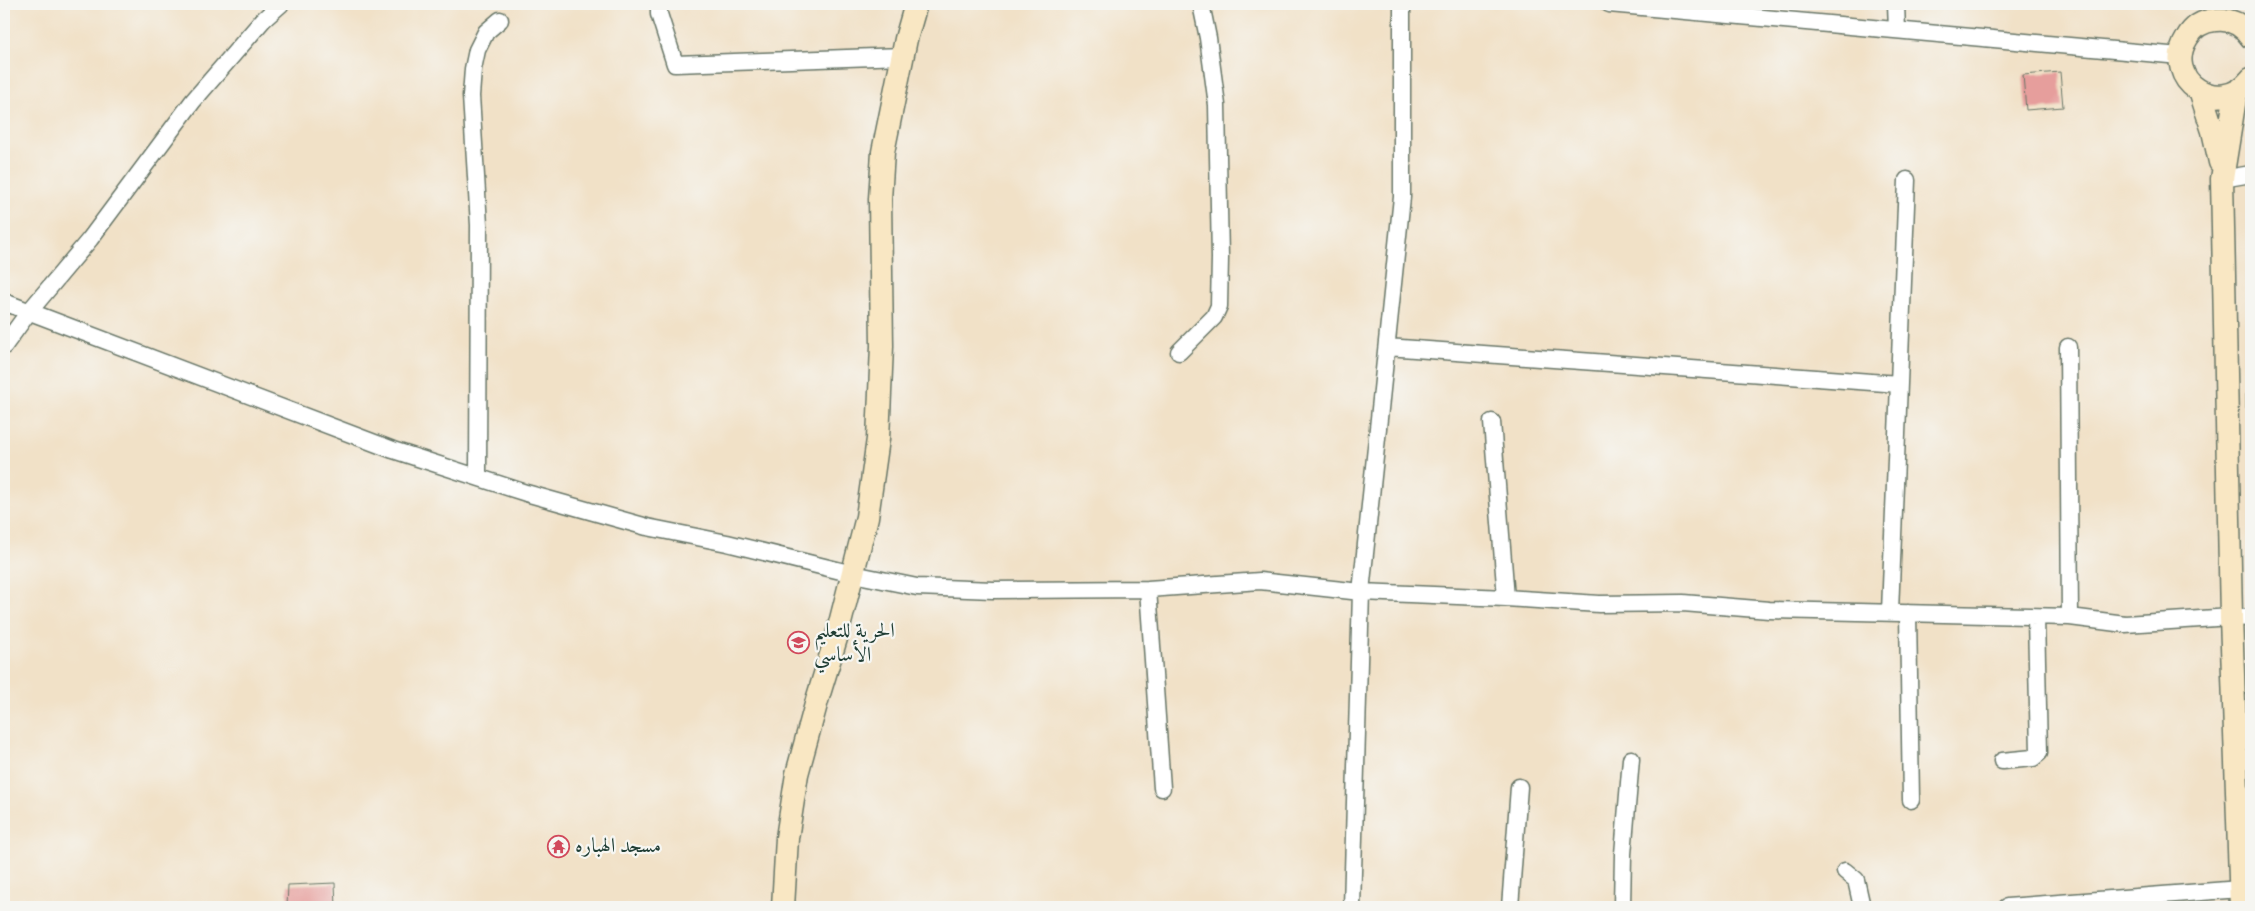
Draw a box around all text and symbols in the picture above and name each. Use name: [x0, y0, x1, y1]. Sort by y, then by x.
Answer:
place label: الحرية للتعليم الأساسي: [814, 618, 895, 674]
school or university icon: الحرية للتعليم الأساسي: [786, 631, 810, 655]
place label: مسجد الهباره: [575, 833, 661, 859]
temple icon: مسجد الهباره: [547, 834, 571, 858]

